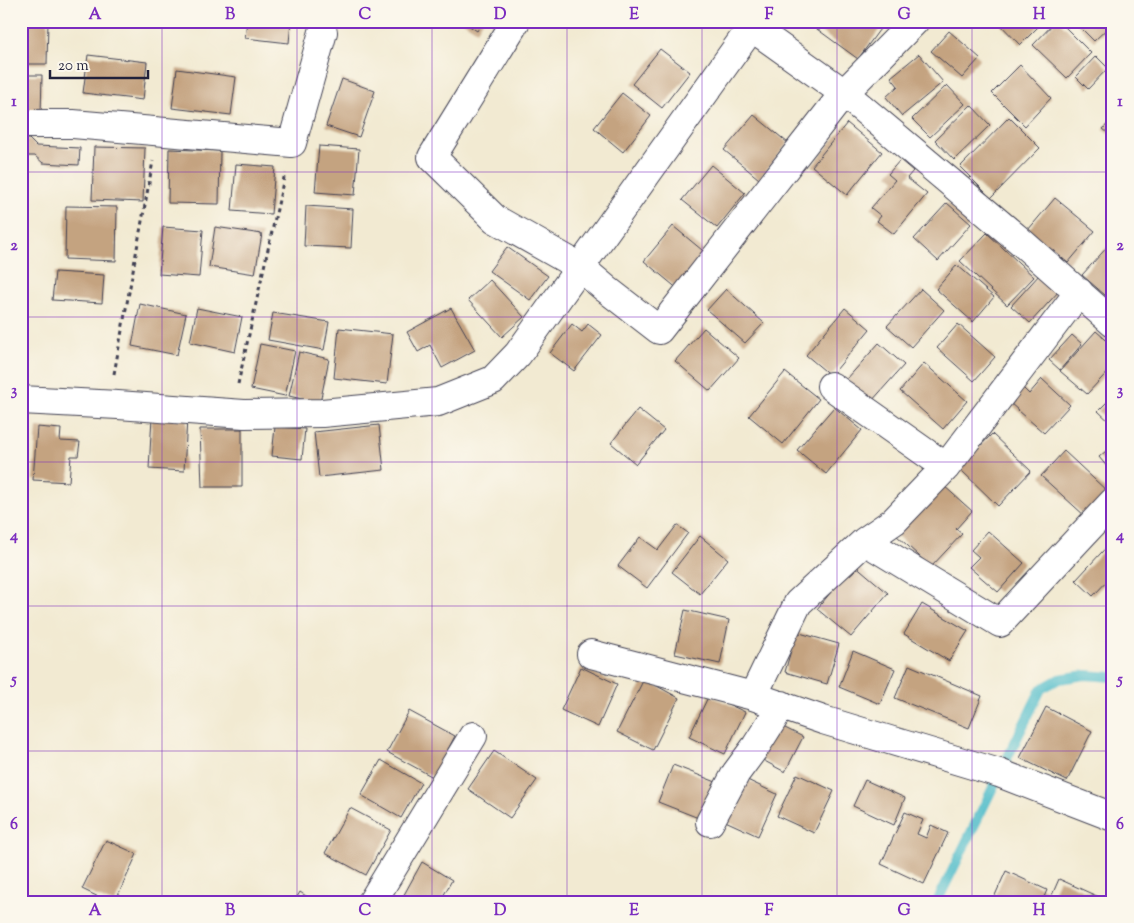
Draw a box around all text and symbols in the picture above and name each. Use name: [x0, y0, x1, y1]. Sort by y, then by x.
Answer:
text: A: [89, 4, 102, 27]
text: B: [225, 4, 235, 27]
text: C: [359, 4, 372, 27]
text: D: [494, 4, 507, 27]
text: E: [629, 4, 639, 27]
text: F: [765, 4, 774, 27]
text: G: [897, 4, 911, 27]
text: H: [1033, 4, 1046, 27]
scale bar: [50, 48, 148, 80]
text: 20 m: [58, 56, 89, 77]
text: 1: [11, 91, 17, 114]
text: 1: [1117, 91, 1123, 114]
text: 2: [10, 235, 18, 258]
text: 2: [1116, 235, 1124, 258]
text: 3: [11, 380, 18, 403]
text: 3: [1117, 380, 1124, 403]
text: 4: [9, 525, 18, 548]
text: 4: [1115, 525, 1124, 548]
text: 5: [9, 669, 17, 692]
text: 5: [1115, 669, 1123, 692]
text: 6: [10, 814, 18, 837]
text: 6: [1116, 814, 1124, 837]
text: A: [89, 900, 102, 923]
text: B: [225, 900, 235, 923]
text: C: [359, 900, 372, 923]
text: D: [494, 900, 507, 923]
text: E: [629, 900, 639, 923]
text: F: [765, 900, 774, 923]
text: G: [897, 900, 911, 923]
text: H: [1033, 900, 1046, 923]

